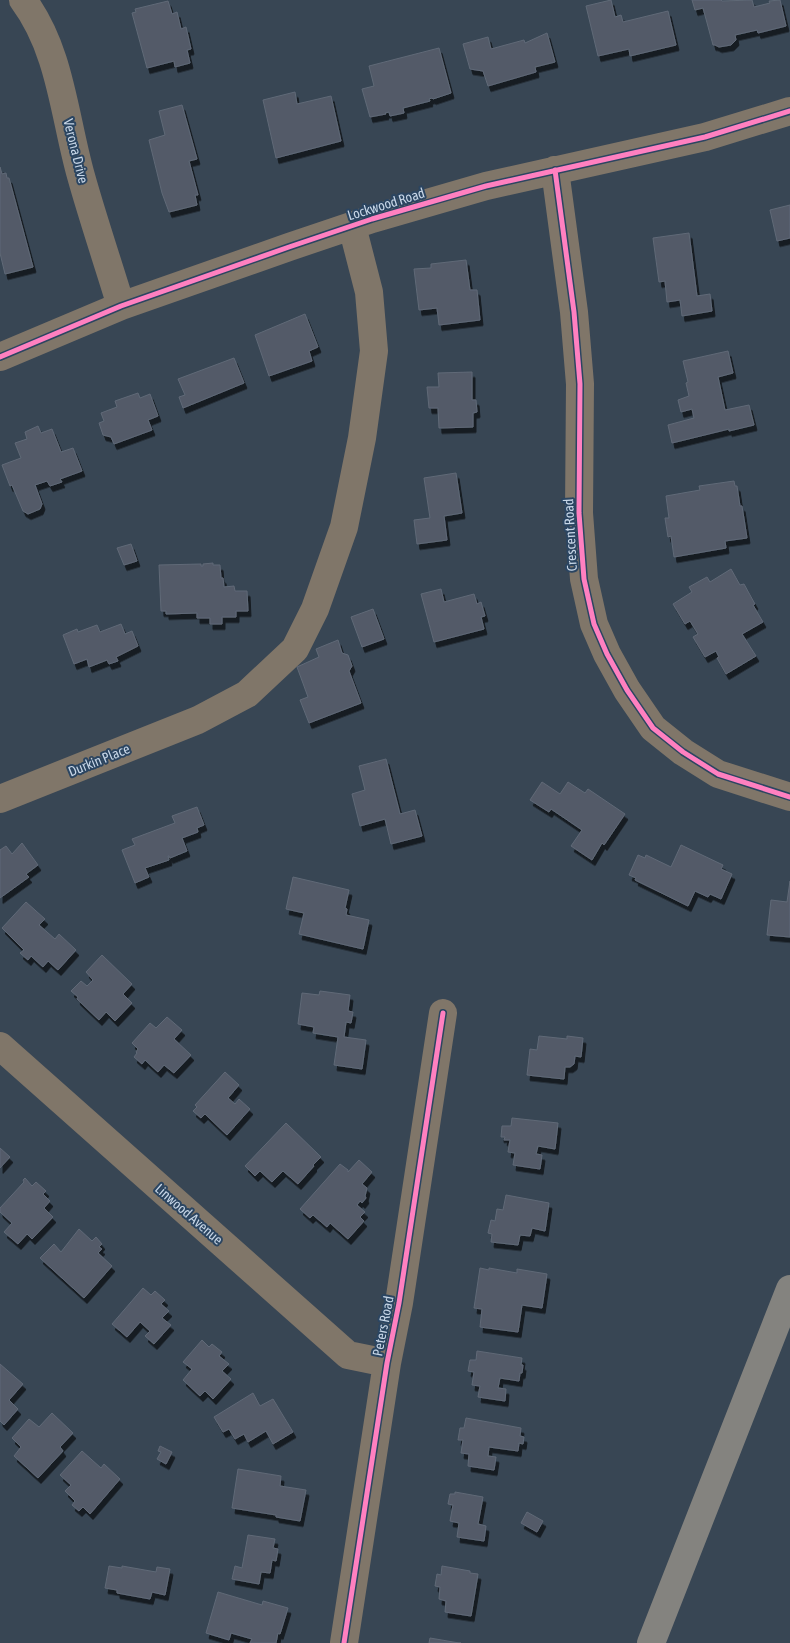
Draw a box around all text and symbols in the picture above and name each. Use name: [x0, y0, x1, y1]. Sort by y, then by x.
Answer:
street label: Verona Drive: [60, 117, 92, 185]
street label: Lockwood Road: [345, 185, 427, 223]
street label: Crescent Road: [560, 498, 580, 572]
street label: Durkin Place: [66, 740, 132, 780]
street label: Linwood Avenue: [152, 1180, 226, 1248]
street label: Peters Road: [369, 1295, 397, 1357]

